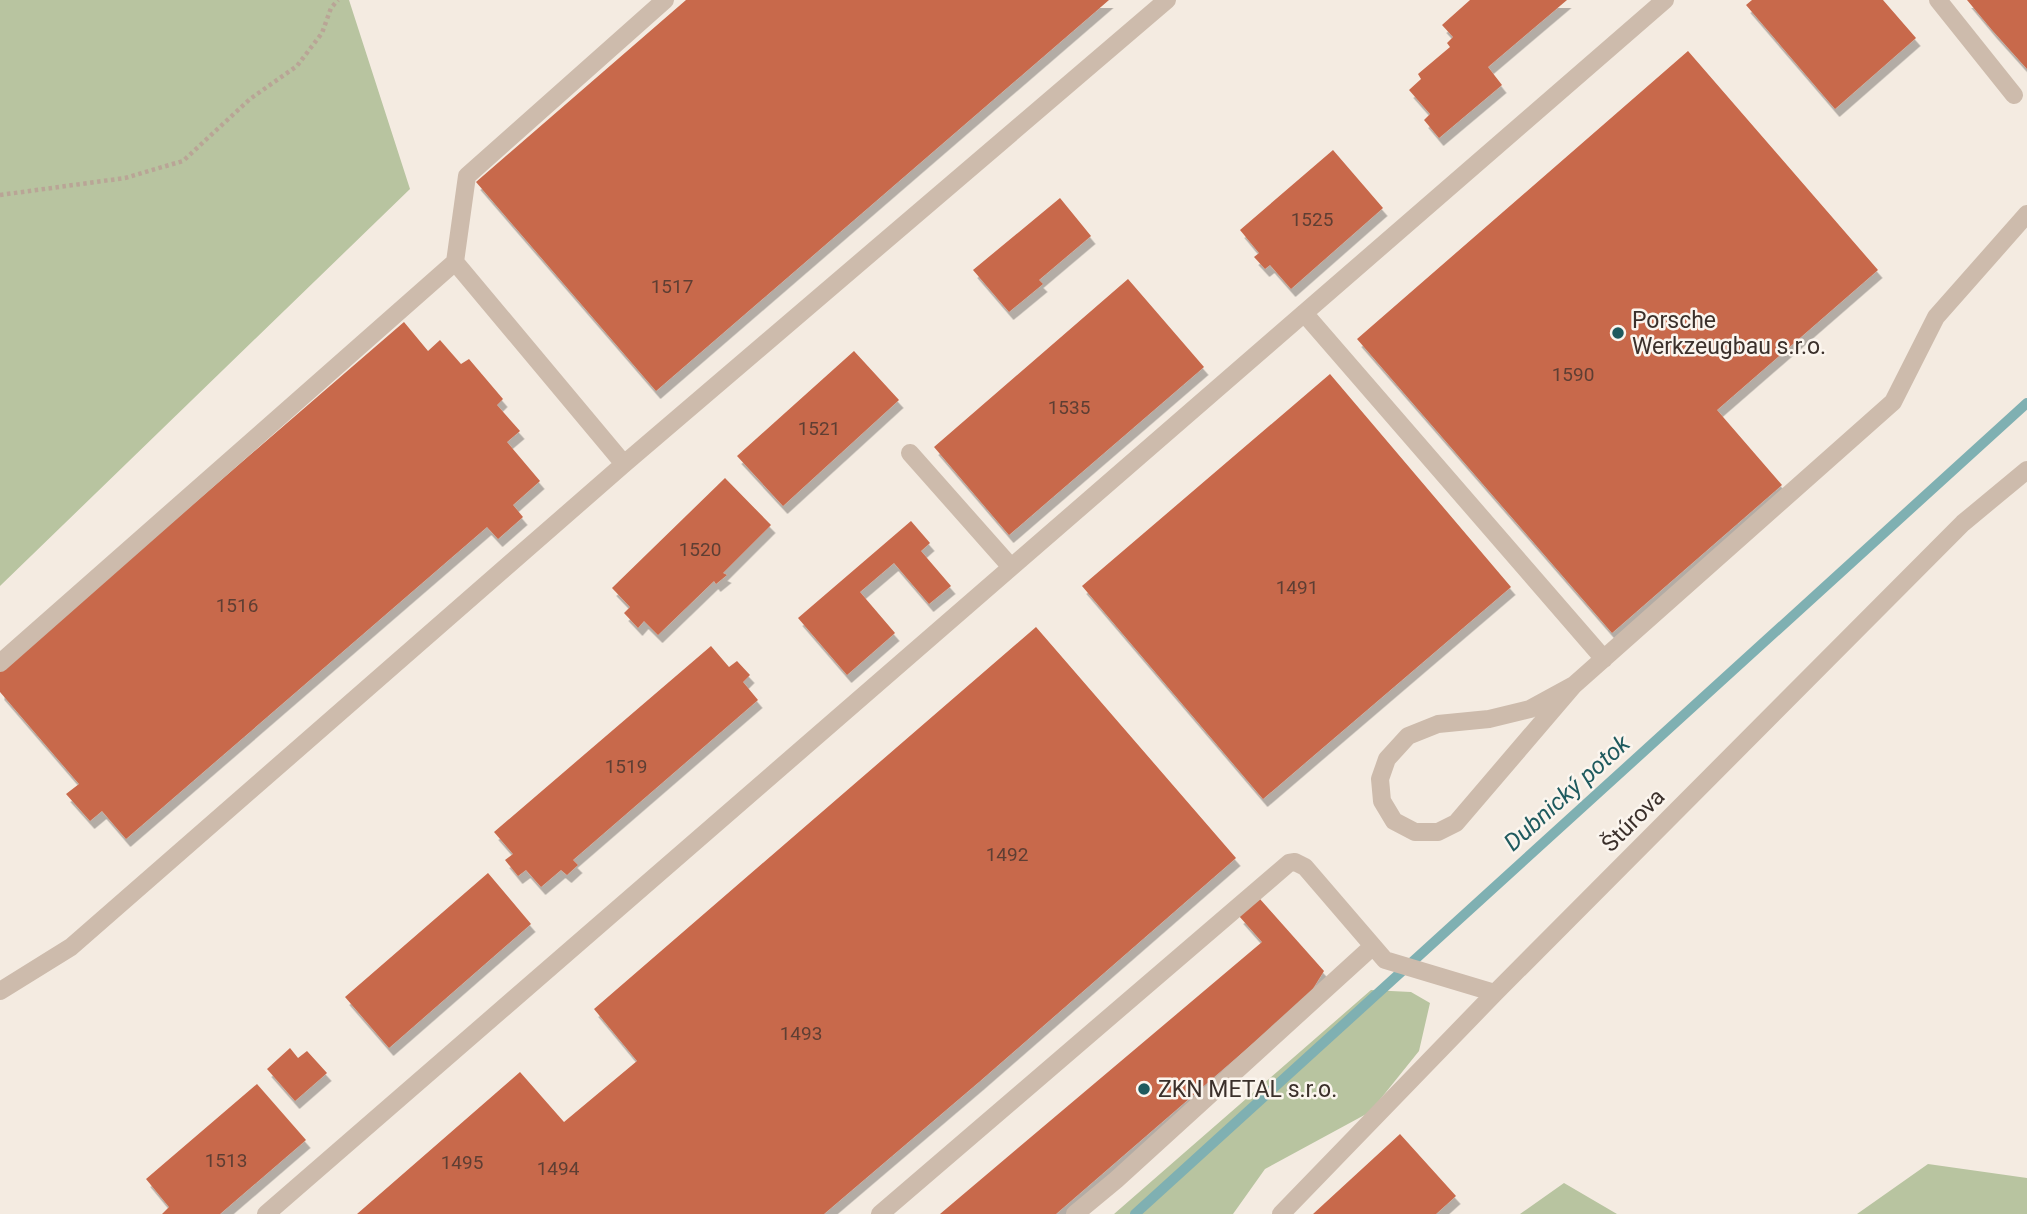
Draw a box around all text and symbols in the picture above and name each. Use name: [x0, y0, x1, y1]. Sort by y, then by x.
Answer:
house number: 1525: [1291, 208, 1333, 231]
house number: 1517: [651, 275, 693, 298]
place label: Porsche Werkzeugbau s.r.o.: [1632, 307, 1826, 360]
marker: Porsche Werkzeugbau s.r.o.: [1610, 325, 1626, 341]
house number: 1590: [1552, 363, 1594, 386]
house number: 1535: [1048, 396, 1090, 419]
house number: 1521: [798, 417, 840, 440]
house number: 1520: [679, 538, 721, 561]
house number: 1491: [1276, 576, 1318, 599]
house number: 1516: [216, 594, 258, 617]
water label: Dubnický potok: [1498, 728, 1636, 857]
house number: 1519: [605, 755, 647, 778]
street label: Štúrova: [1596, 783, 1670, 857]
house number: 1492: [986, 843, 1028, 866]
house number: 1493: [780, 1022, 822, 1045]
place label: ZKN METAL s.r.o.: [1158, 1076, 1337, 1103]
marker: ZKN METAL s.r.o.: [1136, 1081, 1152, 1097]
house number: 1513: [205, 1149, 247, 1172]
house number: 1495: [441, 1151, 483, 1174]
house number: 1494: [537, 1157, 580, 1180]

